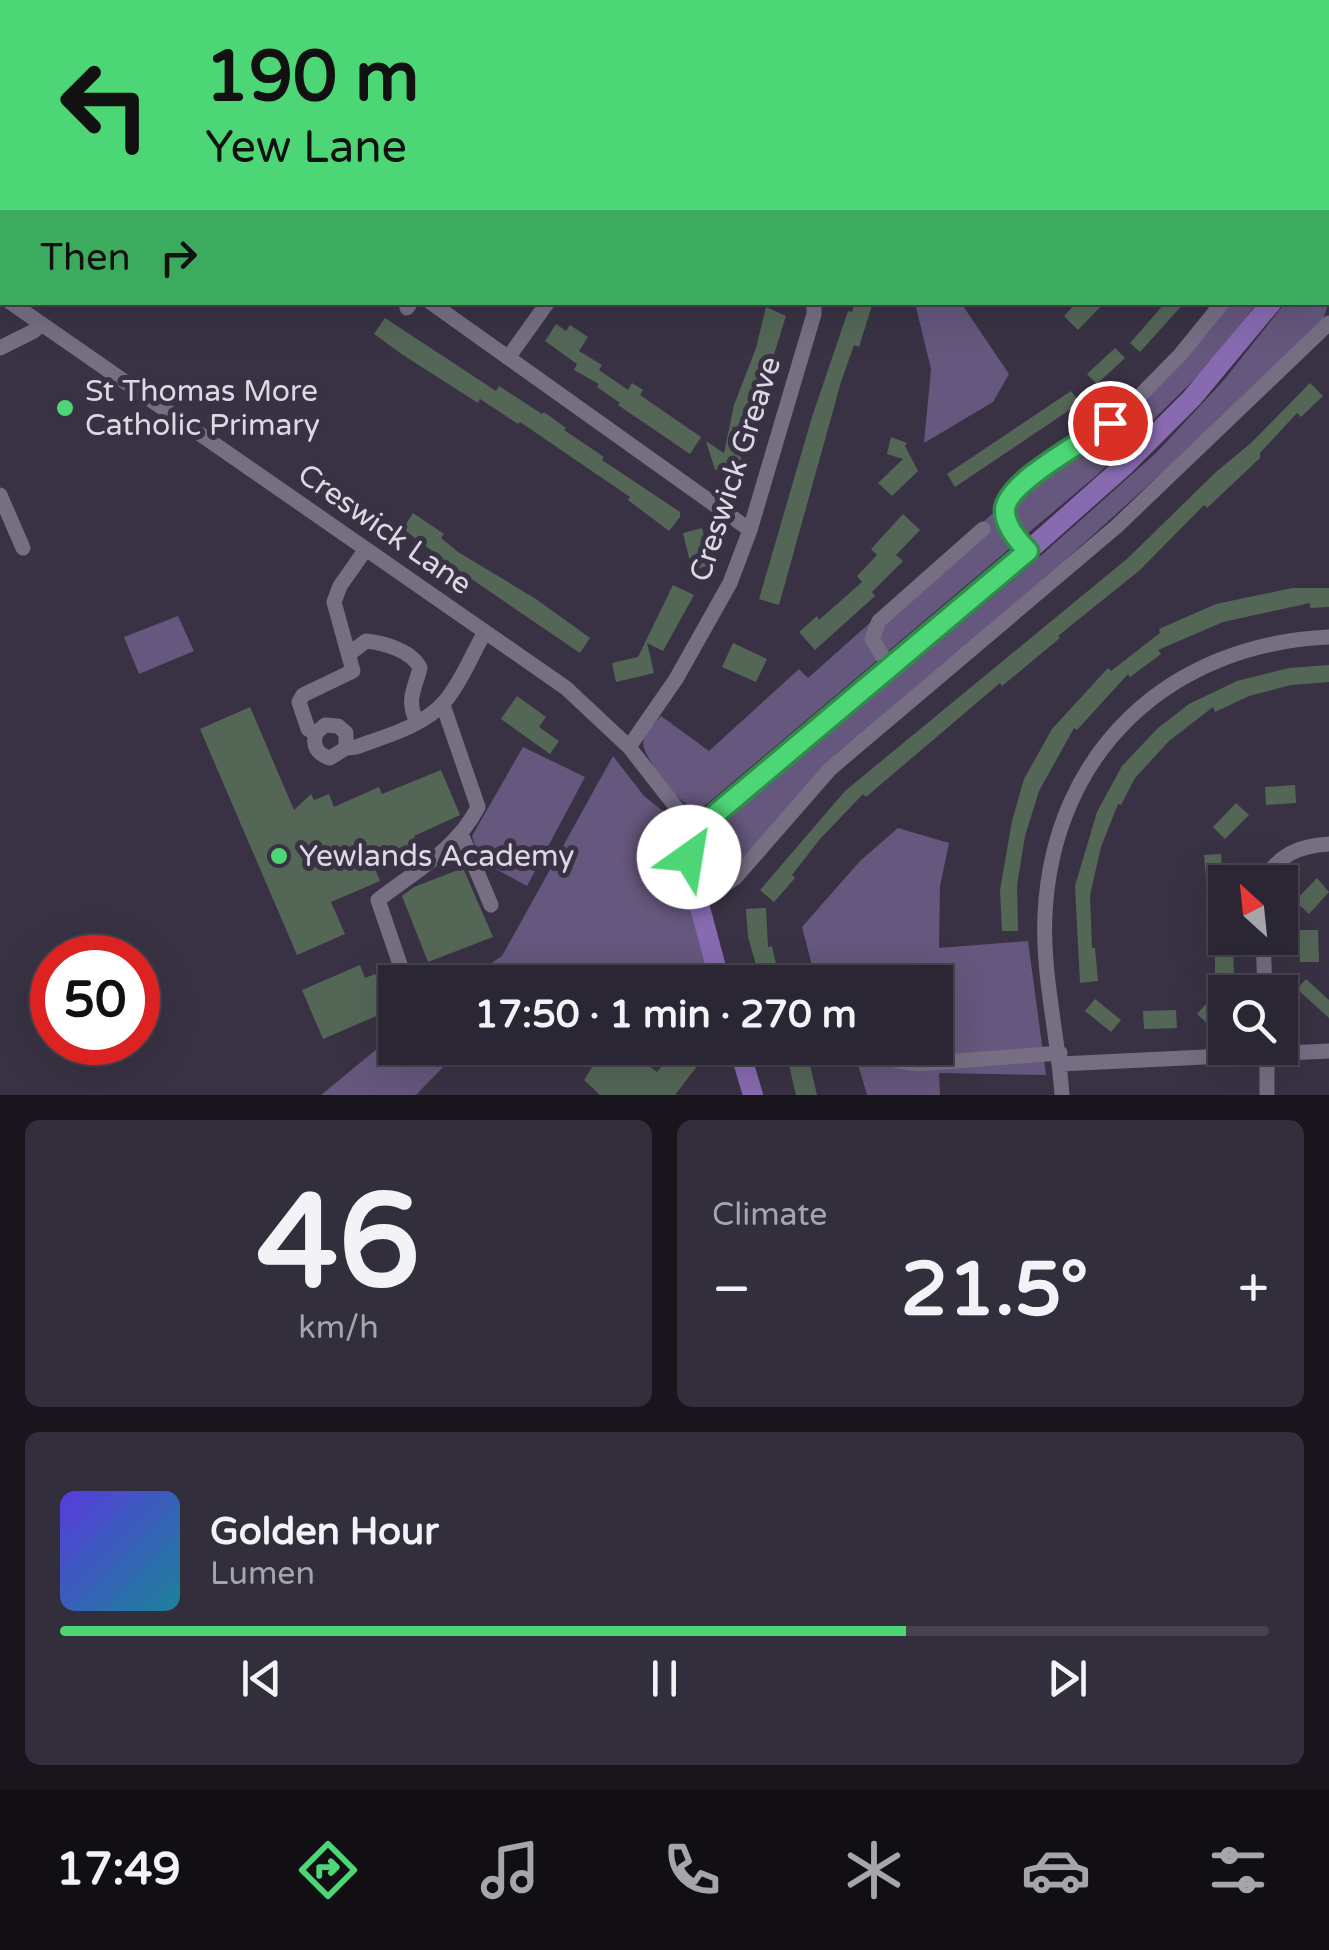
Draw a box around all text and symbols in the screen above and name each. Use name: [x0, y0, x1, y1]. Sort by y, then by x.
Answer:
text: 190 m: [205, 36, 419, 120]
icon: left: [40, 40, 170, 170]
text: Yew Lane: [205, 121, 407, 175]
icon: right: [151, 230, 206, 285]
text: Then: [40, 235, 131, 281]
street label: Creswick Greave: [682, 352, 789, 586]
place label: St Thomas More Catholic Primary: [85, 373, 320, 444]
pin: [1068, 381, 1153, 466]
icon: arrive: [1083, 396, 1138, 451]
marker: St Thomas More Catholic Primary: [54, 397, 76, 419]
street label: Creswick Lane: [291, 456, 479, 603]
position arrow: [637, 805, 741, 909]
place label: Yewlands Academy: [299, 838, 574, 875]
marker: Yewlands Academy: [268, 845, 290, 867]
north arrow: [1208, 865, 1298, 955]
map controls: [1208, 865, 1298, 1065]
speed limit sign: 50: [30, 935, 160, 1065]
button: search: [1208, 975, 1298, 1065]
text: 17:50 · 1 min · 270 m: [474, 992, 857, 1038]
text: 46: [257, 1166, 420, 1322]
text: Climate: [712, 1196, 827, 1234]
text: 21.5°: [901, 1245, 1088, 1335]
text: −: [712, 1257, 751, 1323]
text: +: [1238, 1257, 1269, 1323]
text: km/h: [298, 1309, 379, 1347]
text: Golden Hour: [210, 1509, 439, 1555]
text: Lumen: [210, 1555, 315, 1593]
icon: previous: [234, 1651, 289, 1706]
icon: pause: [637, 1651, 692, 1706]
icon: next: [1040, 1651, 1095, 1706]
icon: directions: [293, 1835, 363, 1905]
icon: music: [475, 1835, 545, 1905]
icon: phone: [657, 1835, 727, 1905]
icon: climate: [839, 1835, 909, 1905]
icon: car: [1021, 1835, 1091, 1905]
icon: filters: [1203, 1835, 1273, 1905]
text: 17:49: [56, 1843, 181, 1897]

